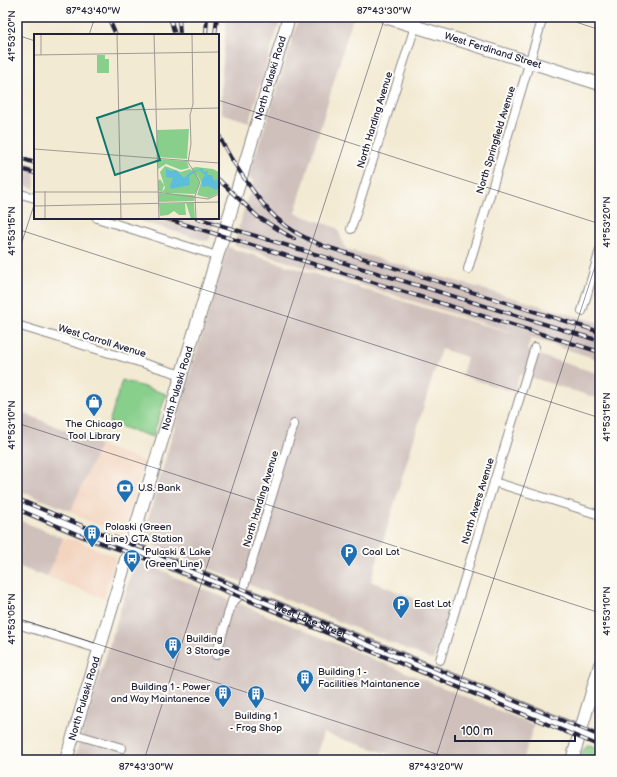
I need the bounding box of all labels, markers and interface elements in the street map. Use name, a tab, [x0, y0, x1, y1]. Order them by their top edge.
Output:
text: 87°43'40"W	[66, 5, 120, 17]
text: 87°43'30"W	[357, 5, 411, 17]
text: 41°53'20"N	[6, 10, 18, 62]
street label: West Ferdinand Street	[443, 30, 543, 71]
inset map	[34, 34, 219, 219]
street label: North Pulaski Road	[252, 34, 289, 121]
street label: North Harding Avenue	[355, 70, 395, 170]
street label: North Springfield Avenue	[474, 85, 518, 195]
text: 41°53'20"N	[601, 196, 613, 248]
text: 41°53'15"N	[6, 206, 18, 256]
street label: West Carroll Avenue	[57, 322, 148, 360]
street label: North Pulaski Road	[159, 345, 196, 432]
shop icon: The Chicago Tool Library	[84, 392, 104, 417]
text: 41°53'15"N	[601, 392, 613, 442]
text: 41°53'10"N	[6, 400, 18, 450]
place label: The Chicago Tool Library	[65, 418, 123, 442]
street label: North Harding Avenue	[241, 449, 281, 549]
street label: North Avers Avenue	[459, 456, 497, 546]
bank icon: U.S. Bank	[115, 478, 135, 503]
place label: U.S. Bank	[138, 482, 180, 494]
place label: Polaski (Green Line) CTA Station	[105, 521, 183, 545]
building icon: Polaski (Green Line) CTA Station	[82, 523, 102, 548]
parking icon: Coal Lot	[339, 542, 359, 567]
place label: Pulaski & Lake (Green Line)	[145, 546, 211, 570]
place label: Coal Lot	[362, 546, 399, 558]
bus stop icon: Pulaski & Lake (Green Line)	[122, 548, 142, 573]
text: 41°53'10"N	[601, 586, 613, 636]
text: 41°53'05"N	[6, 593, 18, 645]
parking icon: East Lot	[391, 594, 411, 619]
place label: East Lot	[414, 598, 451, 610]
street label: West Lake Street	[272, 600, 347, 641]
place label: Building 3 Storage	[186, 633, 230, 657]
building icon: Building 3 Storage	[163, 635, 183, 660]
street label: North Pulaski Road	[66, 655, 103, 742]
place label: Building 1 - Facilities Maintanence	[318, 666, 420, 690]
building icon: Building 1 - Facilities Maintanence	[295, 668, 315, 693]
place label: Building 1 - Power and Way Maintanence	[111, 681, 210, 705]
building icon: Building 1 - Power and Way Maintanence	[213, 683, 233, 708]
building icon: Building 1 - Frog Shop	[246, 684, 266, 709]
place label: Building 1 - Frog Shop	[230, 710, 282, 734]
scale bar	[455, 717, 575, 743]
text: 100 m	[461, 724, 493, 739]
text: 87°43'30"W	[119, 761, 173, 773]
text: 87°43'20"W	[409, 761, 463, 773]

